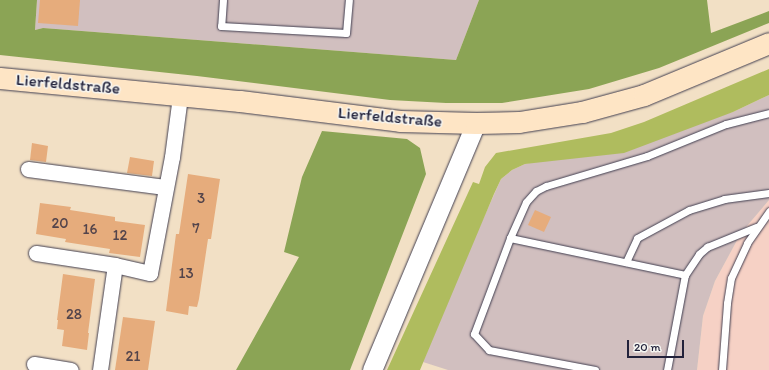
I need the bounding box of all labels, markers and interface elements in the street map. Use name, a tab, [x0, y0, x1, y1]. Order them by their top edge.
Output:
street label: Lierfeldstraße	[15, 69, 121, 99]
street label: Lierfeldstraße	[337, 102, 443, 132]
house number: 3	[197, 190, 205, 208]
house number: 20	[51, 215, 69, 233]
house number: 7	[192, 220, 200, 238]
house number: 16	[83, 221, 97, 239]
house number: 12	[113, 227, 127, 245]
house number: 13	[178, 265, 194, 283]
house number: 28	[66, 306, 82, 324]
scale bar	[629, 332, 686, 358]
text: 20 m	[634, 340, 661, 354]
house number: 21	[126, 348, 140, 366]

